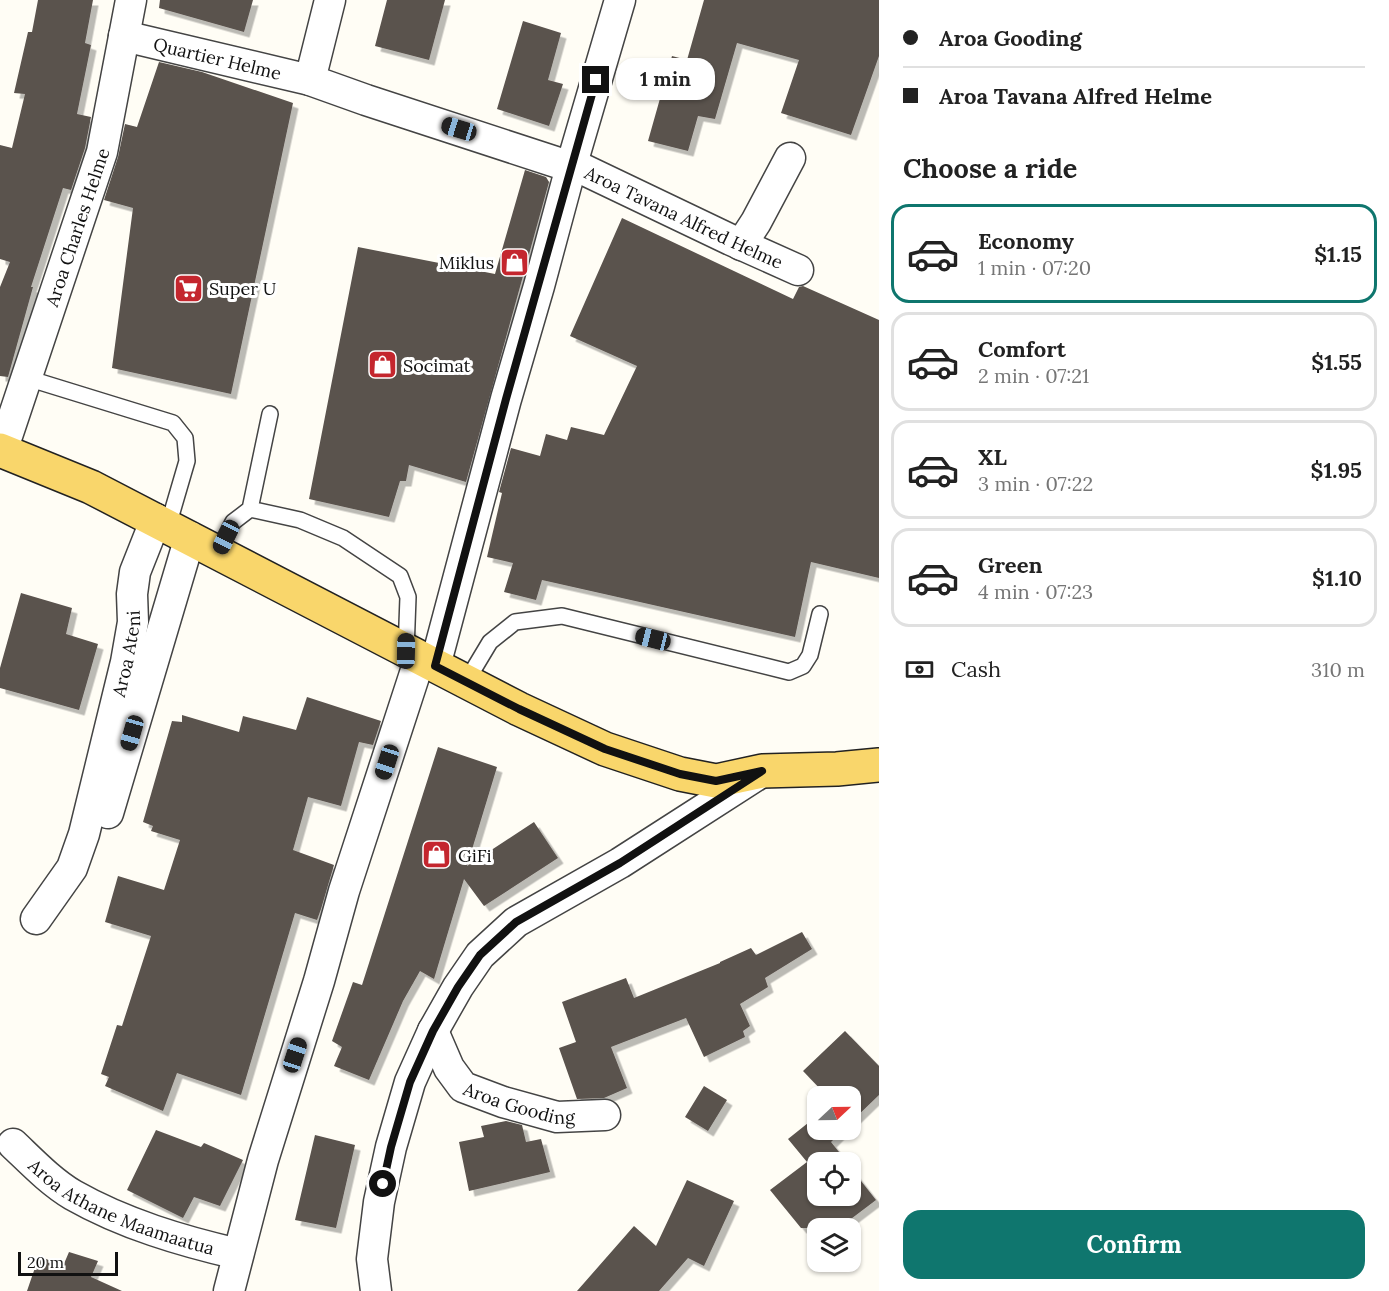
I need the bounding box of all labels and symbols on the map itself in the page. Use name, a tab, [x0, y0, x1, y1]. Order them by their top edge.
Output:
street label: Quartier Helme	[151, 32, 284, 84]
callout: 1 min	[617, 59, 716, 101]
route end	[582, 66, 609, 93]
car	[439, 115, 479, 143]
street label: Aroa Charles Helme	[39, 145, 114, 310]
street label: Aroa Tavana Alfred Helme	[580, 160, 787, 273]
shop icon: Miklus	[499, 246, 531, 278]
place label: Miklus	[439, 251, 494, 274]
supermarket icon: Super U	[172, 272, 204, 304]
place label: Super U	[209, 277, 276, 300]
shop icon: Socimat	[366, 349, 398, 381]
place label: Socimat	[403, 354, 471, 377]
car	[210, 517, 242, 557]
street label: Aroa Ateni	[106, 610, 145, 700]
car	[633, 626, 673, 652]
car	[397, 633, 415, 669]
car	[118, 713, 146, 753]
car	[373, 742, 401, 782]
shop icon: GiFi	[421, 839, 453, 871]
place label: GiFi	[458, 844, 491, 867]
car	[281, 1035, 309, 1075]
street label: Aroa Gooding	[460, 1076, 576, 1129]
north arrow	[807, 1086, 861, 1140]
street label: Aroa Athane Maamaatua	[23, 1153, 217, 1259]
route start	[369, 1170, 396, 1197]
scale bar	[18, 1249, 118, 1276]

